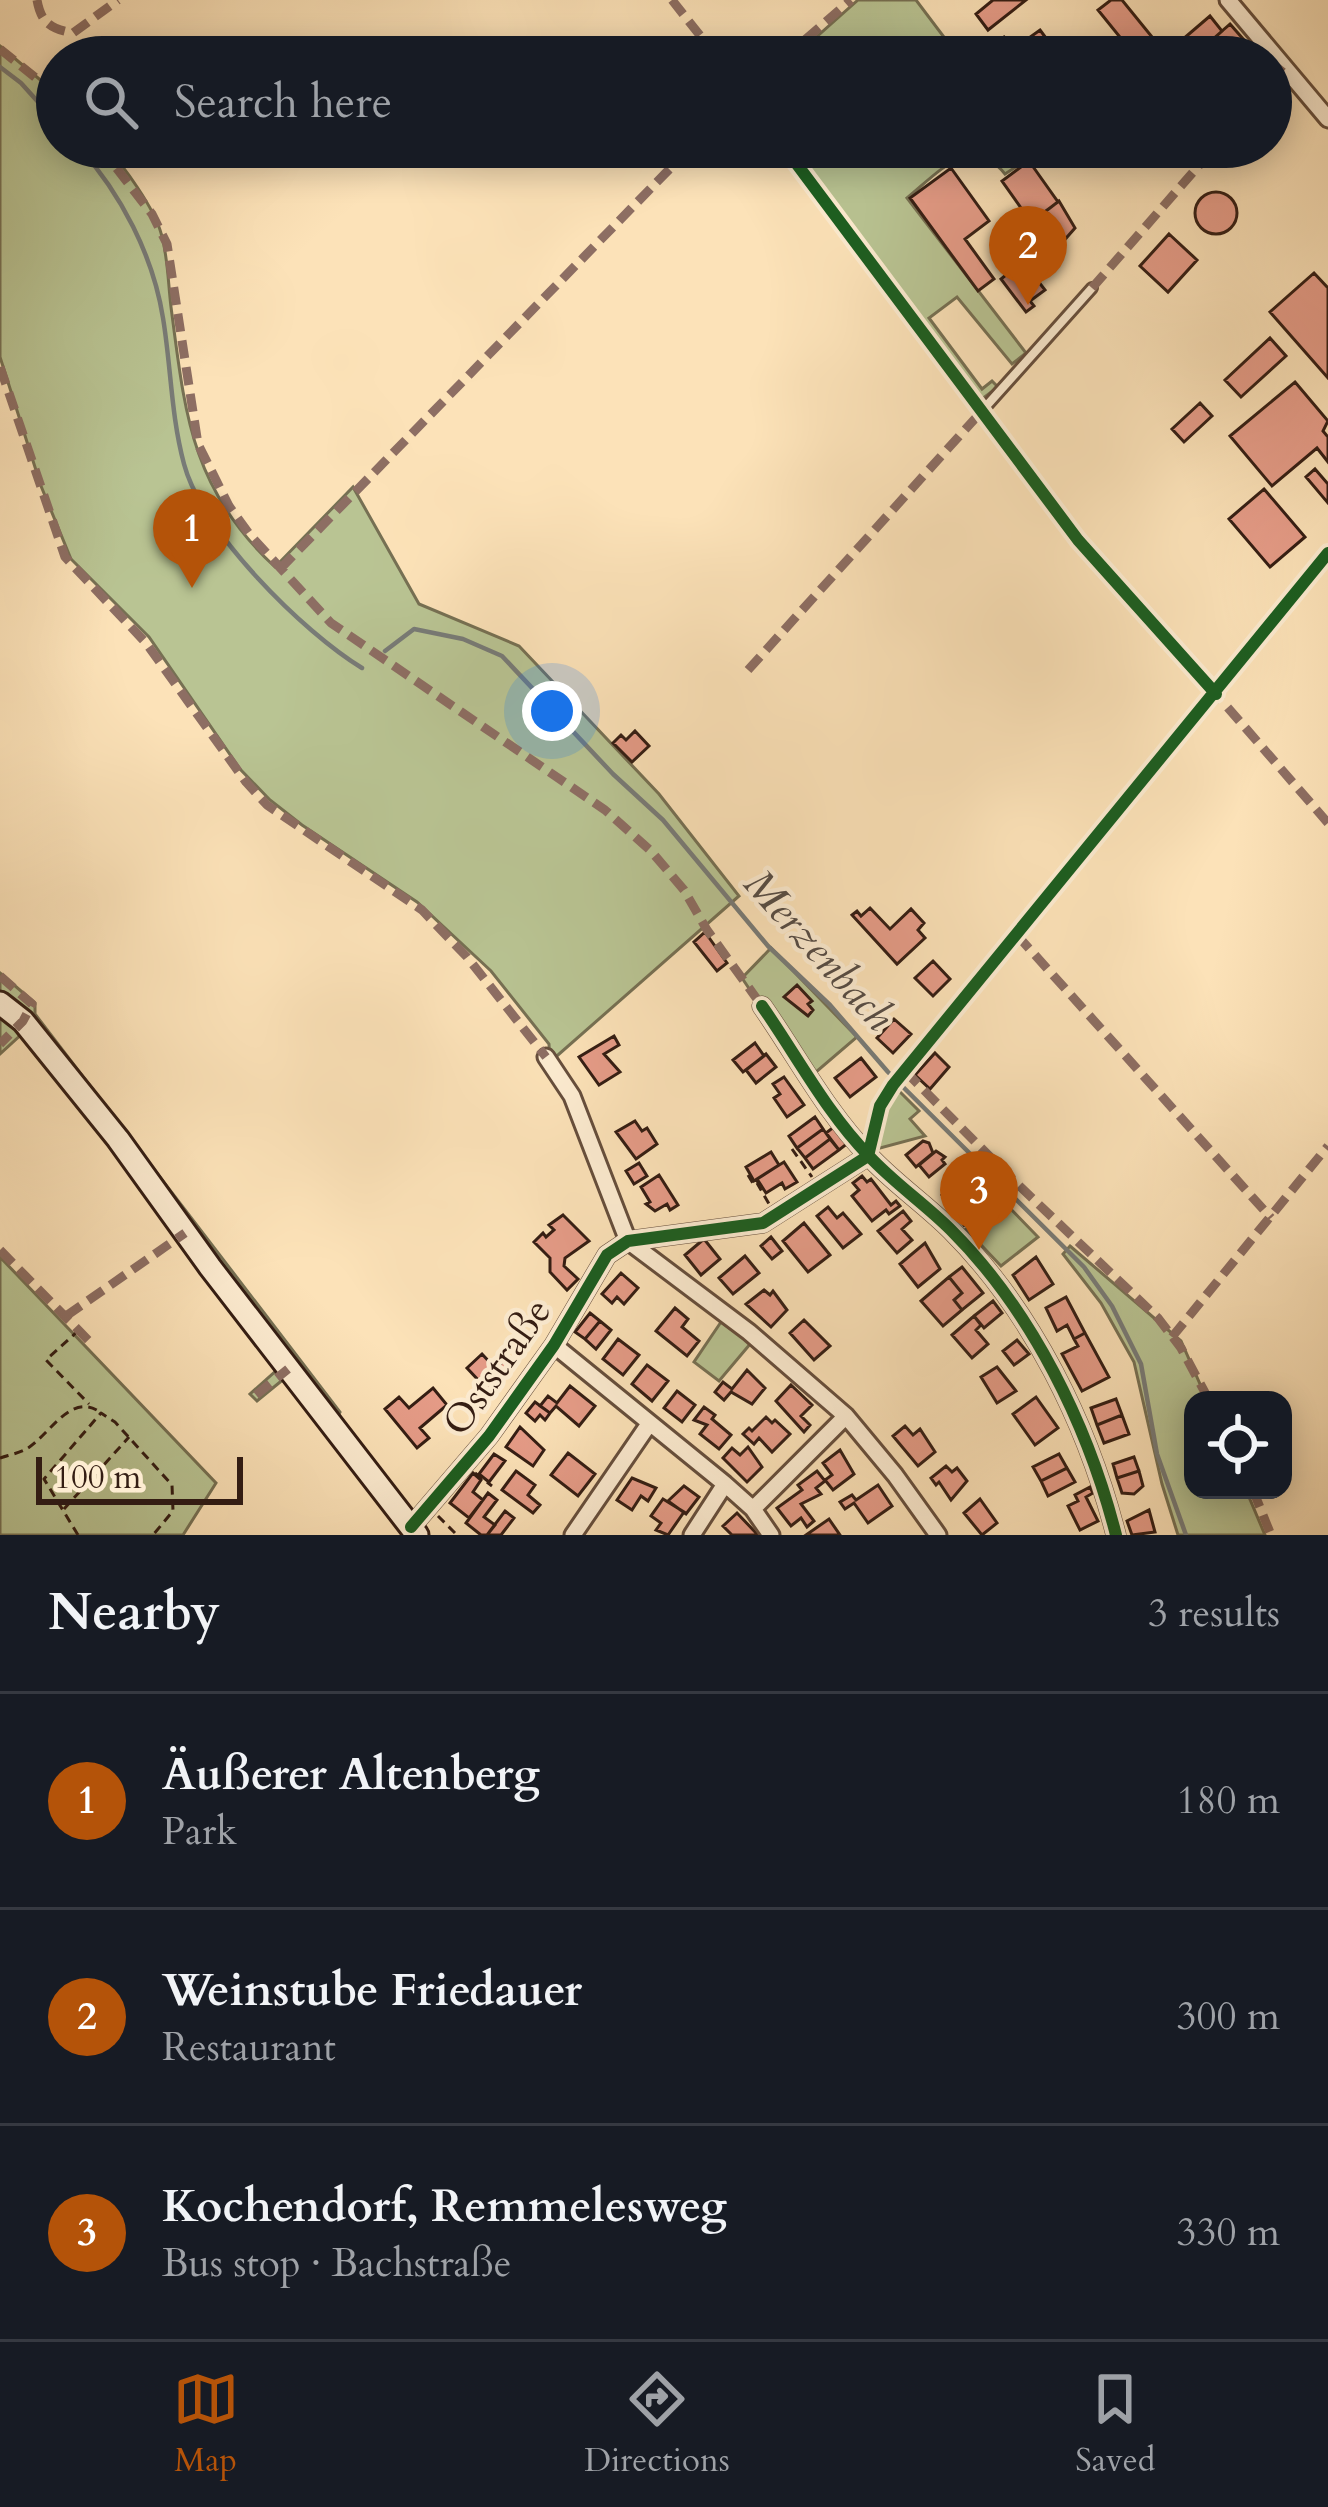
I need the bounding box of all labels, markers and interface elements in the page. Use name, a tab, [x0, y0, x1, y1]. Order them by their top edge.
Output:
search box	[36, 36, 1292, 168]
icon: search	[78, 69, 144, 135]
text: Search here	[174, 72, 392, 133]
pin: 2	[989, 206, 1067, 305]
pin: 1	[153, 489, 231, 588]
your location	[522, 681, 582, 741]
water label: Merzenbach	[731, 857, 907, 1043]
pin: 3	[940, 1151, 1018, 1250]
street label: Oststraße	[430, 1288, 564, 1446]
map controls	[1184, 1391, 1292, 1499]
button: locate	[1184, 1391, 1292, 1499]
scale bar	[36, 1451, 243, 1504]
text: 100 m	[54, 1455, 141, 1500]
text: Nearby	[48, 1578, 220, 1648]
text: 3 results	[1148, 1587, 1280, 1640]
text: Äußerer Altenberg	[162, 1744, 540, 1805]
text: 1	[77, 1774, 97, 1827]
text: 180 m	[1177, 1774, 1280, 1827]
text: Park	[162, 1805, 237, 1858]
text: Weinstube Friedauer	[162, 1960, 582, 2021]
text: 2	[77, 1990, 97, 2043]
text: 300 m	[1177, 1990, 1280, 2043]
text: Restaurant	[162, 2021, 336, 2074]
text: Kochendorf, Remmelesweg	[162, 2176, 727, 2237]
text: 3	[77, 2206, 97, 2259]
text: 330 m	[1177, 2206, 1280, 2259]
text: Bus stop · Bachstraße	[162, 2237, 511, 2290]
tab: Map	[173, 2366, 239, 2483]
tab: Directions	[584, 2366, 730, 2483]
tab: Saved	[1075, 2366, 1155, 2483]

